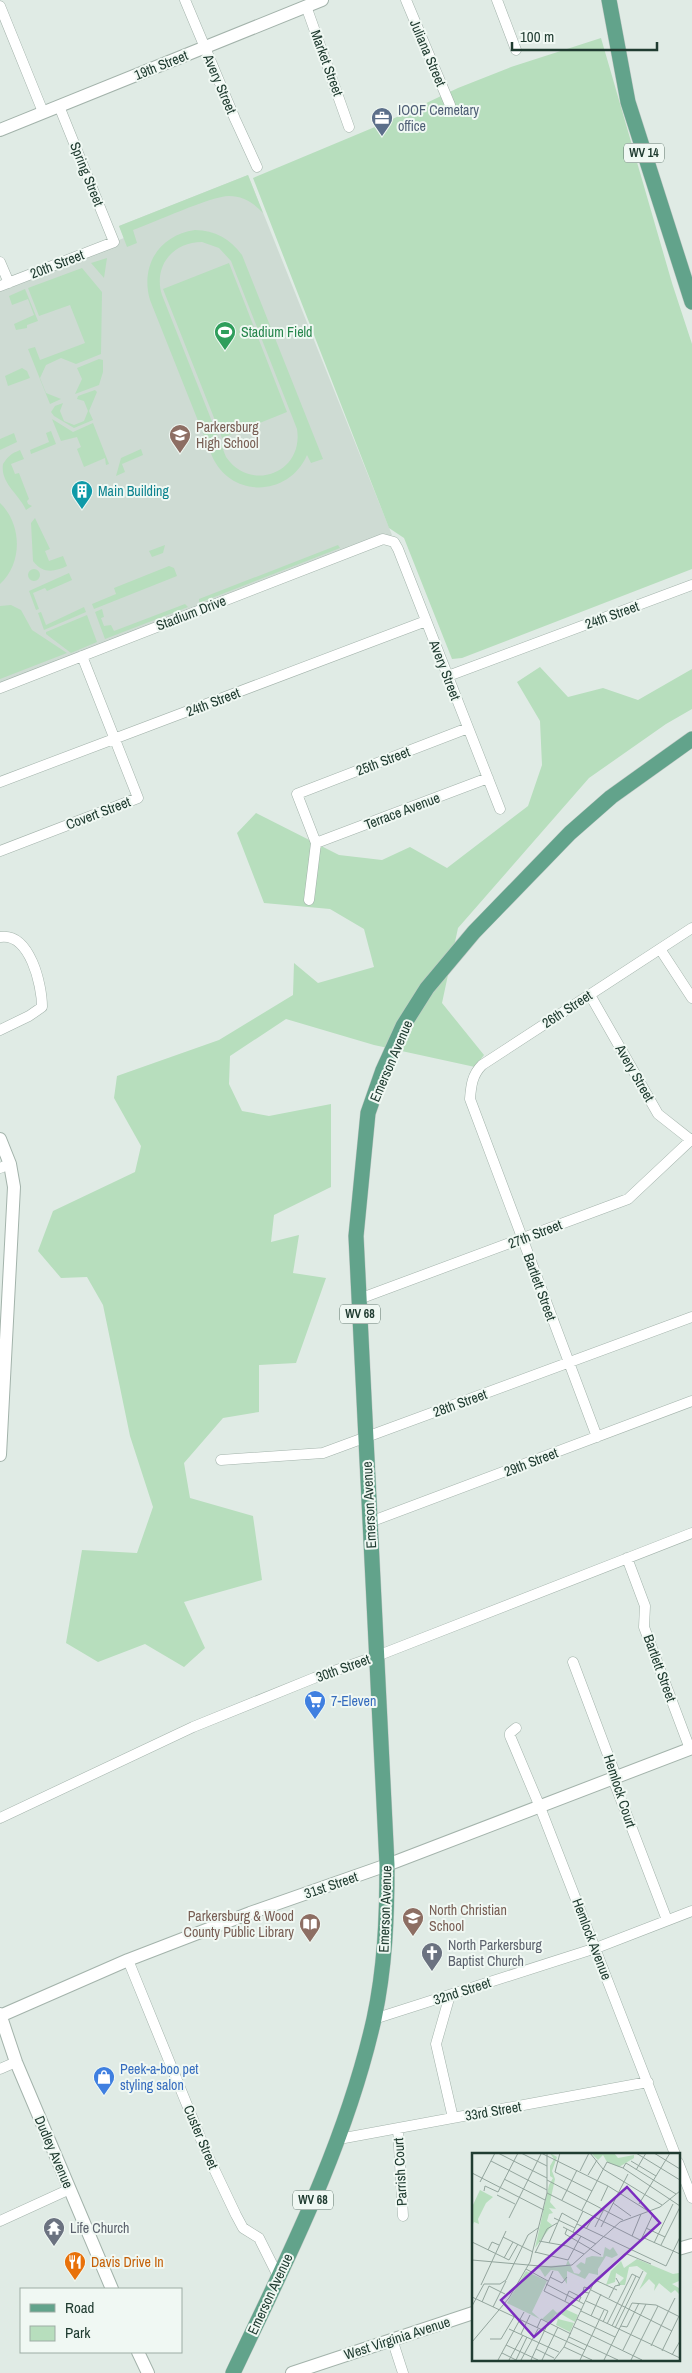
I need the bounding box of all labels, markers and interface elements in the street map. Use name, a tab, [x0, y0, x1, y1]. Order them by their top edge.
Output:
street label: Juliana Street	[406, 17, 450, 89]
scale bar	[512, 20, 657, 52]
text: 100 m	[520, 26, 554, 47]
street label: Market Street	[307, 28, 347, 98]
street label: 19th Street	[132, 46, 190, 84]
street label: Avery Street	[199, 51, 241, 117]
place label: IOOF Cemetary office	[398, 101, 479, 135]
office icon: IOOF Cemetary office	[370, 106, 394, 137]
street label: Spring Street	[66, 139, 108, 209]
road number: WV 14	[624, 144, 664, 162]
street label: 20th Street	[28, 246, 86, 282]
sports icon: Stadium Field	[213, 320, 237, 351]
place label: Stadium Field	[241, 323, 312, 341]
place label: Parkersburg High School	[196, 418, 259, 452]
school or university icon: Parkersburg High School	[168, 423, 192, 454]
building icon: Main Building	[70, 479, 94, 510]
place label: Main Building	[98, 482, 169, 500]
street label: Stadium Drive	[154, 591, 228, 635]
street label: 24th Street	[583, 597, 641, 633]
street label: Avery Street	[425, 636, 465, 703]
street label: 24th Street	[184, 684, 242, 720]
street label: 25th Street	[354, 743, 412, 779]
street label: Terrace Avenue	[362, 788, 442, 834]
street label: Covert Street	[63, 792, 133, 834]
street label: 26th Street	[539, 986, 595, 1032]
street label: Emerson Avenue	[366, 1017, 416, 1105]
street label: Avery Street	[611, 1040, 659, 1105]
street label: 27th Street	[506, 1216, 564, 1252]
street label: Bartlett Street	[520, 1251, 560, 1323]
road number: WV 68	[340, 1305, 380, 1324]
street label: 28th Street	[431, 1385, 489, 1421]
street label: 29th Street	[502, 1444, 560, 1480]
street label: Emerson Avenue	[358, 1461, 380, 1549]
street label: Bartlett Street	[640, 1632, 680, 1704]
street label: 30th Street	[314, 1650, 372, 1686]
supermarket icon: 7-Eleven	[303, 1689, 327, 1720]
place label: 7-Eleven	[331, 1692, 376, 1710]
street label: Hemlock Court	[600, 1752, 640, 1830]
street label: Emerson Avenue	[374, 1865, 396, 1953]
street label: 31st Street	[302, 1867, 360, 1903]
street label: Hemlock Avenue	[568, 1896, 616, 1982]
place label: North Christian School	[429, 1901, 507, 1935]
school or university icon: North Christian School	[401, 1906, 425, 1937]
place label: Parkersburg & Wood County Public Library	[184, 1907, 294, 1941]
library icon: Parkersburg & Wood County Public Library	[298, 1912, 322, 1943]
place label: North Parkersburg Baptist Church	[448, 1936, 542, 1970]
church icon: North Parkersburg Baptist Church	[420, 1941, 444, 1972]
street label: 32nd Street	[431, 1973, 493, 2009]
place label: Peek-a-boo pet styling salon	[120, 2060, 199, 2094]
shop icon: Peek-a-boo pet styling salon	[92, 2065, 116, 2096]
street label: 33rd Street	[463, 2097, 523, 2125]
street label: Custer Street	[180, 2102, 222, 2172]
street label: Dudley Avenue	[31, 2113, 77, 2191]
street label: Parrish Court	[389, 2137, 411, 2207]
inset map	[472, 2153, 680, 2360]
road number: WV 68	[293, 2190, 333, 2210]
temple icon: Life Church	[42, 2216, 66, 2247]
place label: Life Church	[70, 2219, 129, 2237]
restaurant icon: Davis Drive In	[63, 2250, 87, 2281]
street label: Emerson Avenue	[243, 2251, 297, 2337]
place label: Davis Drive In	[91, 2253, 164, 2271]
legend	[20, 2288, 182, 2353]
text: Road	[65, 2297, 94, 2318]
street label: West Virginia Avenue	[342, 2312, 452, 2364]
text: Park	[65, 2322, 91, 2343]

